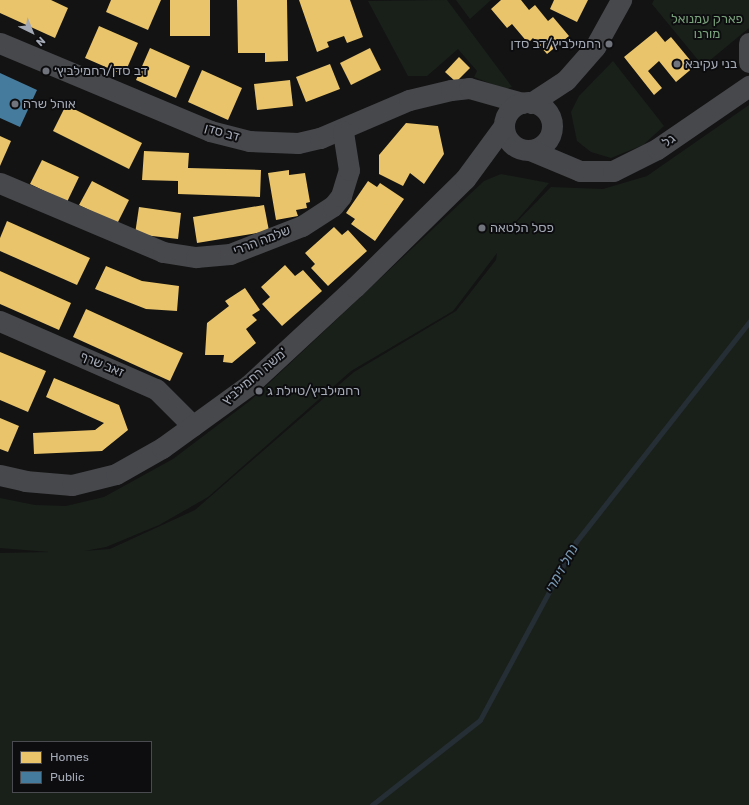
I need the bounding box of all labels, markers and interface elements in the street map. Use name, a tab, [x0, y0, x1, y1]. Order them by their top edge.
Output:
north arrow	[12, 12, 52, 52]
park label: פארק עמנואל מורנו	[671, 12, 743, 43]
text: N	[33, 34, 48, 49]
place label: רחמילביץ/דב סדן	[511, 36, 601, 52]
marker: רחמילביץ/דב סדן	[604, 39, 614, 49]
place label: בני עקיבא	[685, 56, 737, 72]
marker: בני עקיבא	[672, 59, 682, 69]
place label: דב סדן/רחמילביץ׳	[54, 63, 148, 79]
marker: דב סדן/רחמילביץ׳	[41, 66, 51, 76]
place label: אוהל שרה	[23, 96, 76, 112]
marker: אוהל שרה	[10, 99, 20, 109]
street label: דב סדן	[203, 121, 241, 145]
street label: גל	[659, 131, 679, 151]
place label: פסל הלטאה	[490, 220, 554, 236]
street label: שלמה הררי	[231, 223, 293, 259]
marker: פסל הלטאה	[477, 223, 487, 233]
street label: משה רחמילביץ'	[219, 345, 291, 409]
street label: זאב שרף	[78, 349, 126, 381]
place label: רחמילביץ/טיילת ג	[267, 383, 360, 399]
marker: רחמילביץ/טיילת ג	[254, 386, 264, 396]
water label: נחל זימרי	[542, 541, 582, 597]
legend	[12, 741, 152, 793]
text: Homes	[50, 750, 89, 764]
text: Public	[50, 770, 85, 784]

